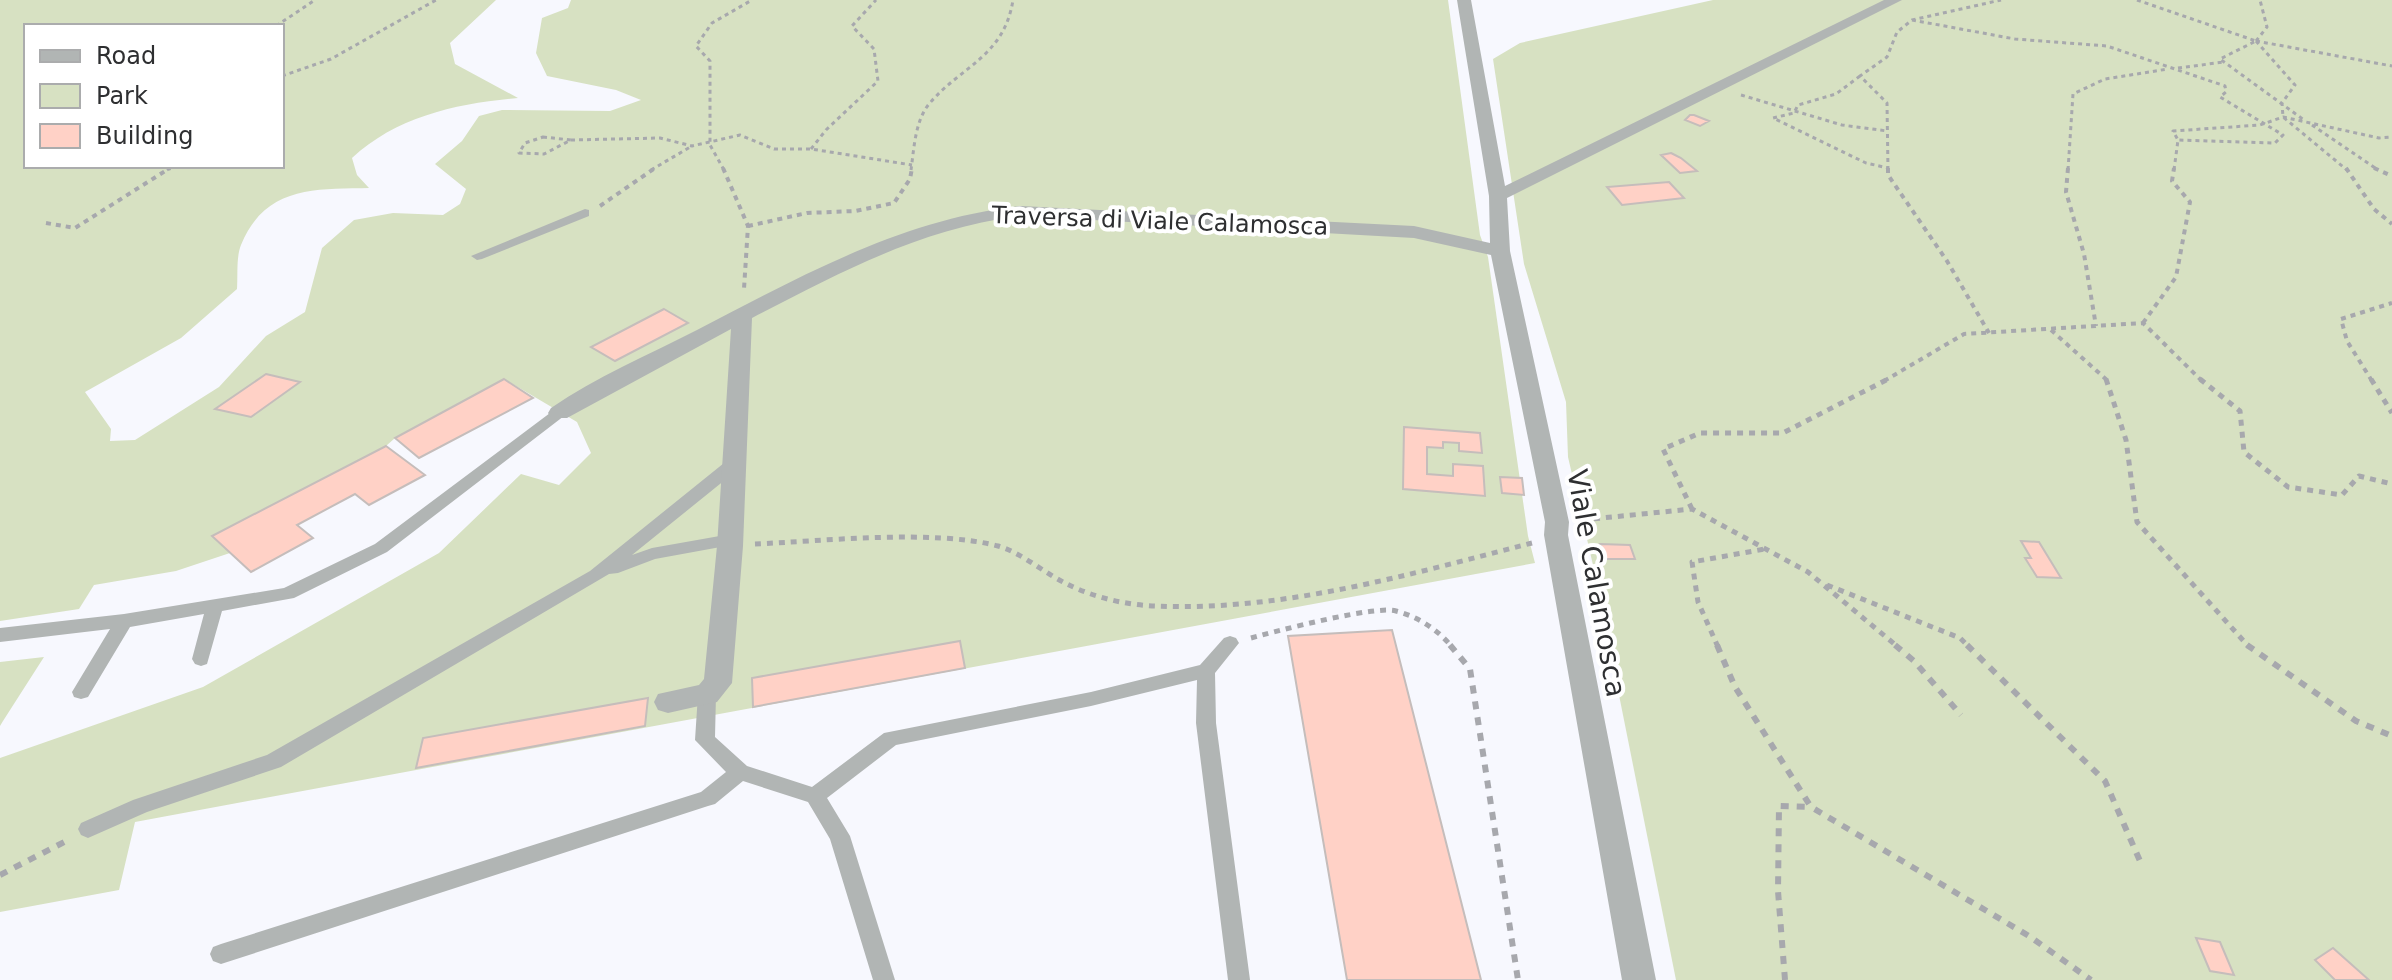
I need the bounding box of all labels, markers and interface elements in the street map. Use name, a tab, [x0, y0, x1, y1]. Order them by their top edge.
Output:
legend	[24, 24, 284, 168]
text: Road	[96, 42, 156, 70]
text: Park	[96, 82, 148, 110]
text: Building	[96, 122, 193, 150]
street label: Traversa di Viale Calamosca	[990, 201, 1329, 241]
street label: Viale Calamosca	[1560, 467, 1633, 699]

